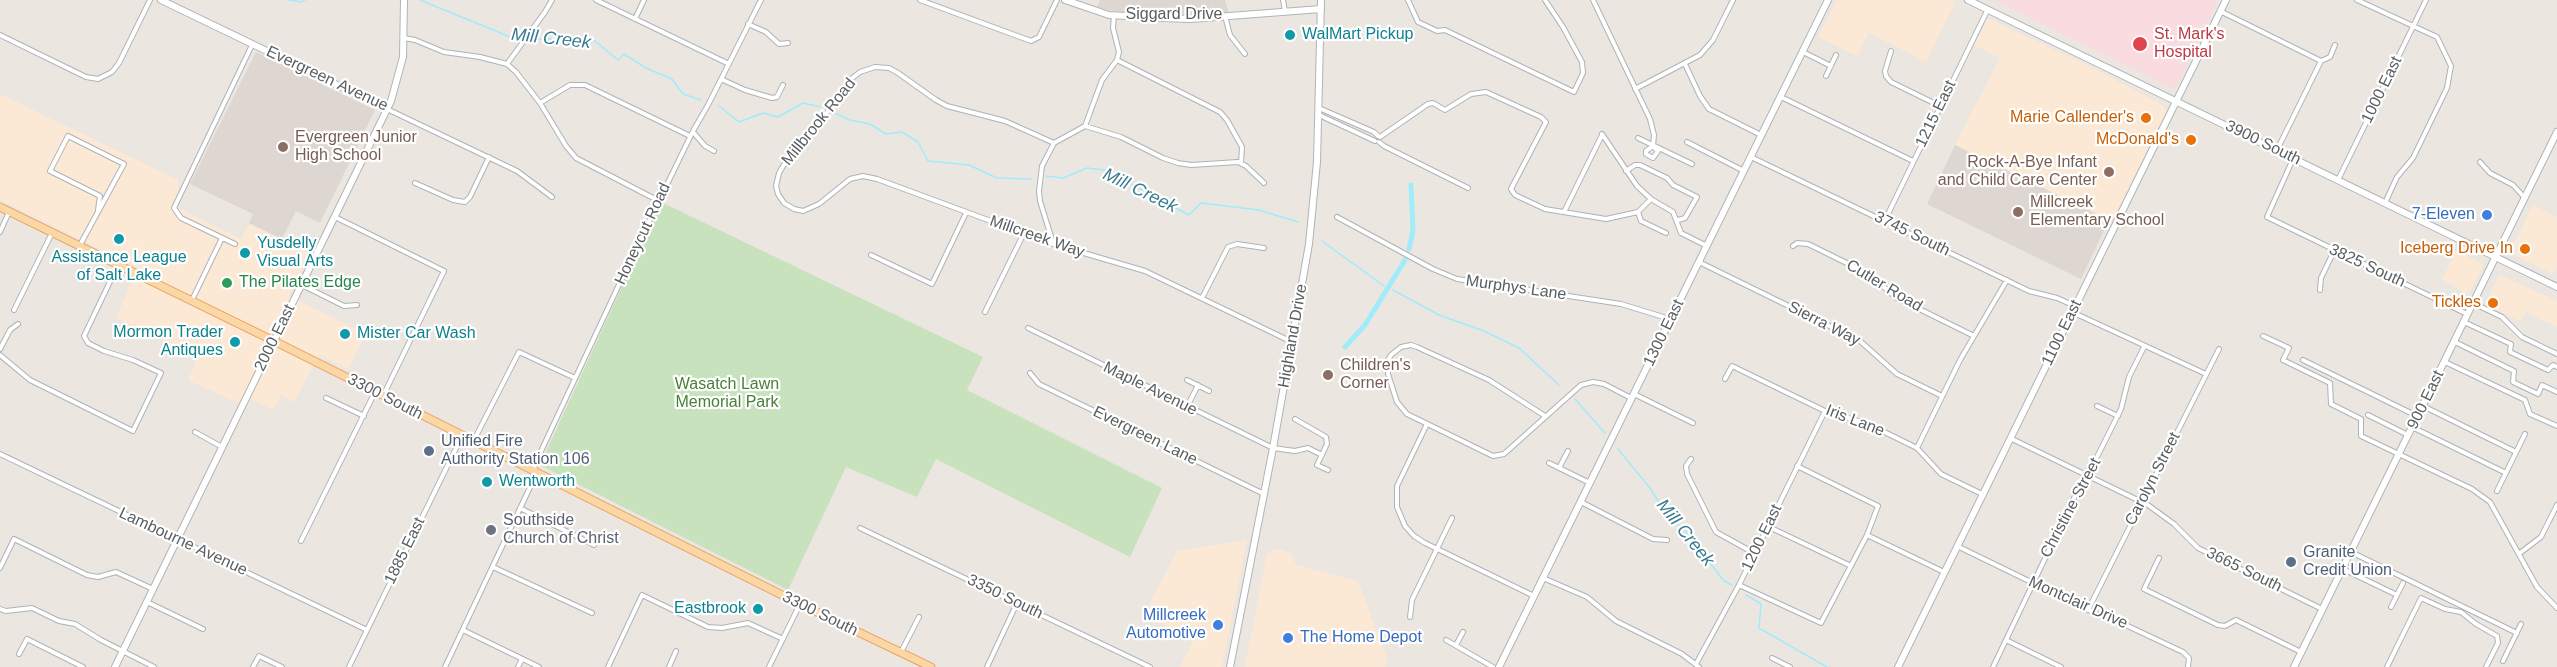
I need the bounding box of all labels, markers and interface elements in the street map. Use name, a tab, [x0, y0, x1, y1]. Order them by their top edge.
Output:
street label: Siggard Drive	[1126, 5, 1222, 25]
water label: Mill Creek	[510, 24, 592, 54]
place label: WalMart Pickup	[1302, 25, 1413, 45]
place label: St. Mark's Hospital	[2154, 25, 2225, 63]
marker: WalMart Pickup	[1283, 28, 1297, 42]
marker: St. Mark's Hospital	[2131, 35, 2149, 53]
street label: Evergreen Avenue	[263, 42, 391, 116]
street label: 1000 East	[2358, 53, 2406, 127]
street label: Millbrook Road	[778, 74, 860, 170]
street label: 1215 East	[1912, 77, 1960, 151]
place label: Marie Callender's	[2010, 108, 2134, 128]
marker: Marie Callender's	[2139, 111, 2153, 125]
street label: 3900 South	[2222, 116, 2304, 170]
place label: Evergreen Junior High School	[295, 128, 417, 166]
place label: McDonald's	[2096, 130, 2179, 150]
marker: McDonald's	[2184, 133, 2198, 147]
marker: Evergreen Junior High School	[276, 140, 290, 154]
place label: Rock-A-Bye Infant and Child Care Center	[1938, 153, 2097, 191]
water label: Mill Creek	[1099, 164, 1181, 218]
marker: Rock-A-Bye Infant and Child Care Center	[2102, 165, 2116, 179]
street label: Honeycut Road	[611, 180, 675, 288]
place label: Millcreek Elementary School	[2030, 193, 2164, 231]
marker: Millcreek Elementary School	[2011, 205, 2025, 219]
place label: 7-Eleven	[2412, 205, 2475, 225]
street label: 3745 South	[1871, 207, 1953, 261]
marker: 7-Eleven	[2480, 208, 2494, 222]
street label: Millcreek Way	[987, 212, 1087, 262]
marker: Assistance League of Salt Lake	[112, 232, 126, 246]
place label: Yusdelly Visual Arts	[257, 234, 333, 272]
place label: Iceberg Drive In	[2400, 239, 2513, 259]
street label: 3825 South	[2326, 240, 2408, 292]
marker: Iceberg Drive In	[2518, 242, 2532, 256]
marker: Yusdelly Visual Arts	[238, 246, 252, 260]
place label: Assistance League of Salt Lake	[51, 248, 187, 286]
street label: Cutler Road	[1842, 256, 1926, 316]
street label: Murphys Lane	[1464, 271, 1568, 305]
place label: The Pilates Edge	[239, 273, 361, 293]
marker: The Pilates Edge	[220, 276, 234, 290]
street label: Highland Drive	[1274, 283, 1312, 389]
place label: Tickles	[2432, 293, 2481, 313]
street label: 1300 East	[1640, 296, 1688, 370]
marker: Tickles	[2486, 296, 2500, 310]
street label: 1100 East	[2038, 297, 2086, 369]
street label: Sierra Way	[1785, 298, 1863, 350]
street label: 2000 East	[251, 301, 299, 375]
place label: Mormon Trader Antiques	[113, 323, 223, 361]
place label: Mister Car Wash	[357, 324, 476, 344]
marker: Mister Car Wash	[338, 327, 352, 341]
marker: Mormon Trader Antiques	[228, 335, 242, 349]
place label: Children's Corner	[1340, 356, 1411, 394]
street label: Maple Avenue	[1100, 358, 1200, 420]
street label: 900 East	[2404, 367, 2448, 433]
marker: Children's Corner	[1321, 368, 1335, 382]
street label: 3300 South	[344, 370, 426, 424]
park label: Wasatch Lawn Memorial Park	[675, 375, 779, 413]
street label: Iris Lane	[1823, 401, 1887, 441]
street label: Evergreen Lane	[1090, 402, 1200, 470]
street label: Carolyn Street	[2121, 429, 2185, 529]
place label: Unified Fire Authority Station 106	[441, 432, 590, 470]
marker: Unified Fire Authority Station 106	[422, 444, 436, 458]
street label: Christine Street	[2037, 455, 2105, 561]
place label: Wentworth	[499, 472, 575, 492]
marker: Wentworth	[480, 475, 494, 489]
water label: Mill Creek	[1651, 495, 1719, 571]
street label: 1200 East	[1738, 501, 1786, 575]
street label: Lambourne Avenue	[116, 504, 250, 580]
place label: Southside Church of Christ	[503, 511, 619, 549]
street label: 1885 East	[381, 514, 429, 588]
marker: Southside Church of Christ	[484, 523, 498, 537]
street label: 3665 South	[2203, 543, 2285, 597]
place label: Granite Credit Union	[2303, 543, 2392, 581]
marker: Granite Credit Union	[2284, 555, 2298, 569]
street label: 3350 South	[964, 570, 1046, 624]
street label: Montclair Drive	[2025, 573, 2131, 633]
street label: 3300 South	[779, 587, 861, 641]
place label: Eastbrook	[674, 599, 746, 619]
marker: Eastbrook	[751, 602, 765, 616]
place label: Millcreek Automotive	[1126, 606, 1206, 644]
marker: Millcreek Automotive	[1211, 618, 1225, 632]
place label: The Home Depot	[1300, 628, 1422, 648]
marker: The Home Depot	[1281, 631, 1295, 645]

